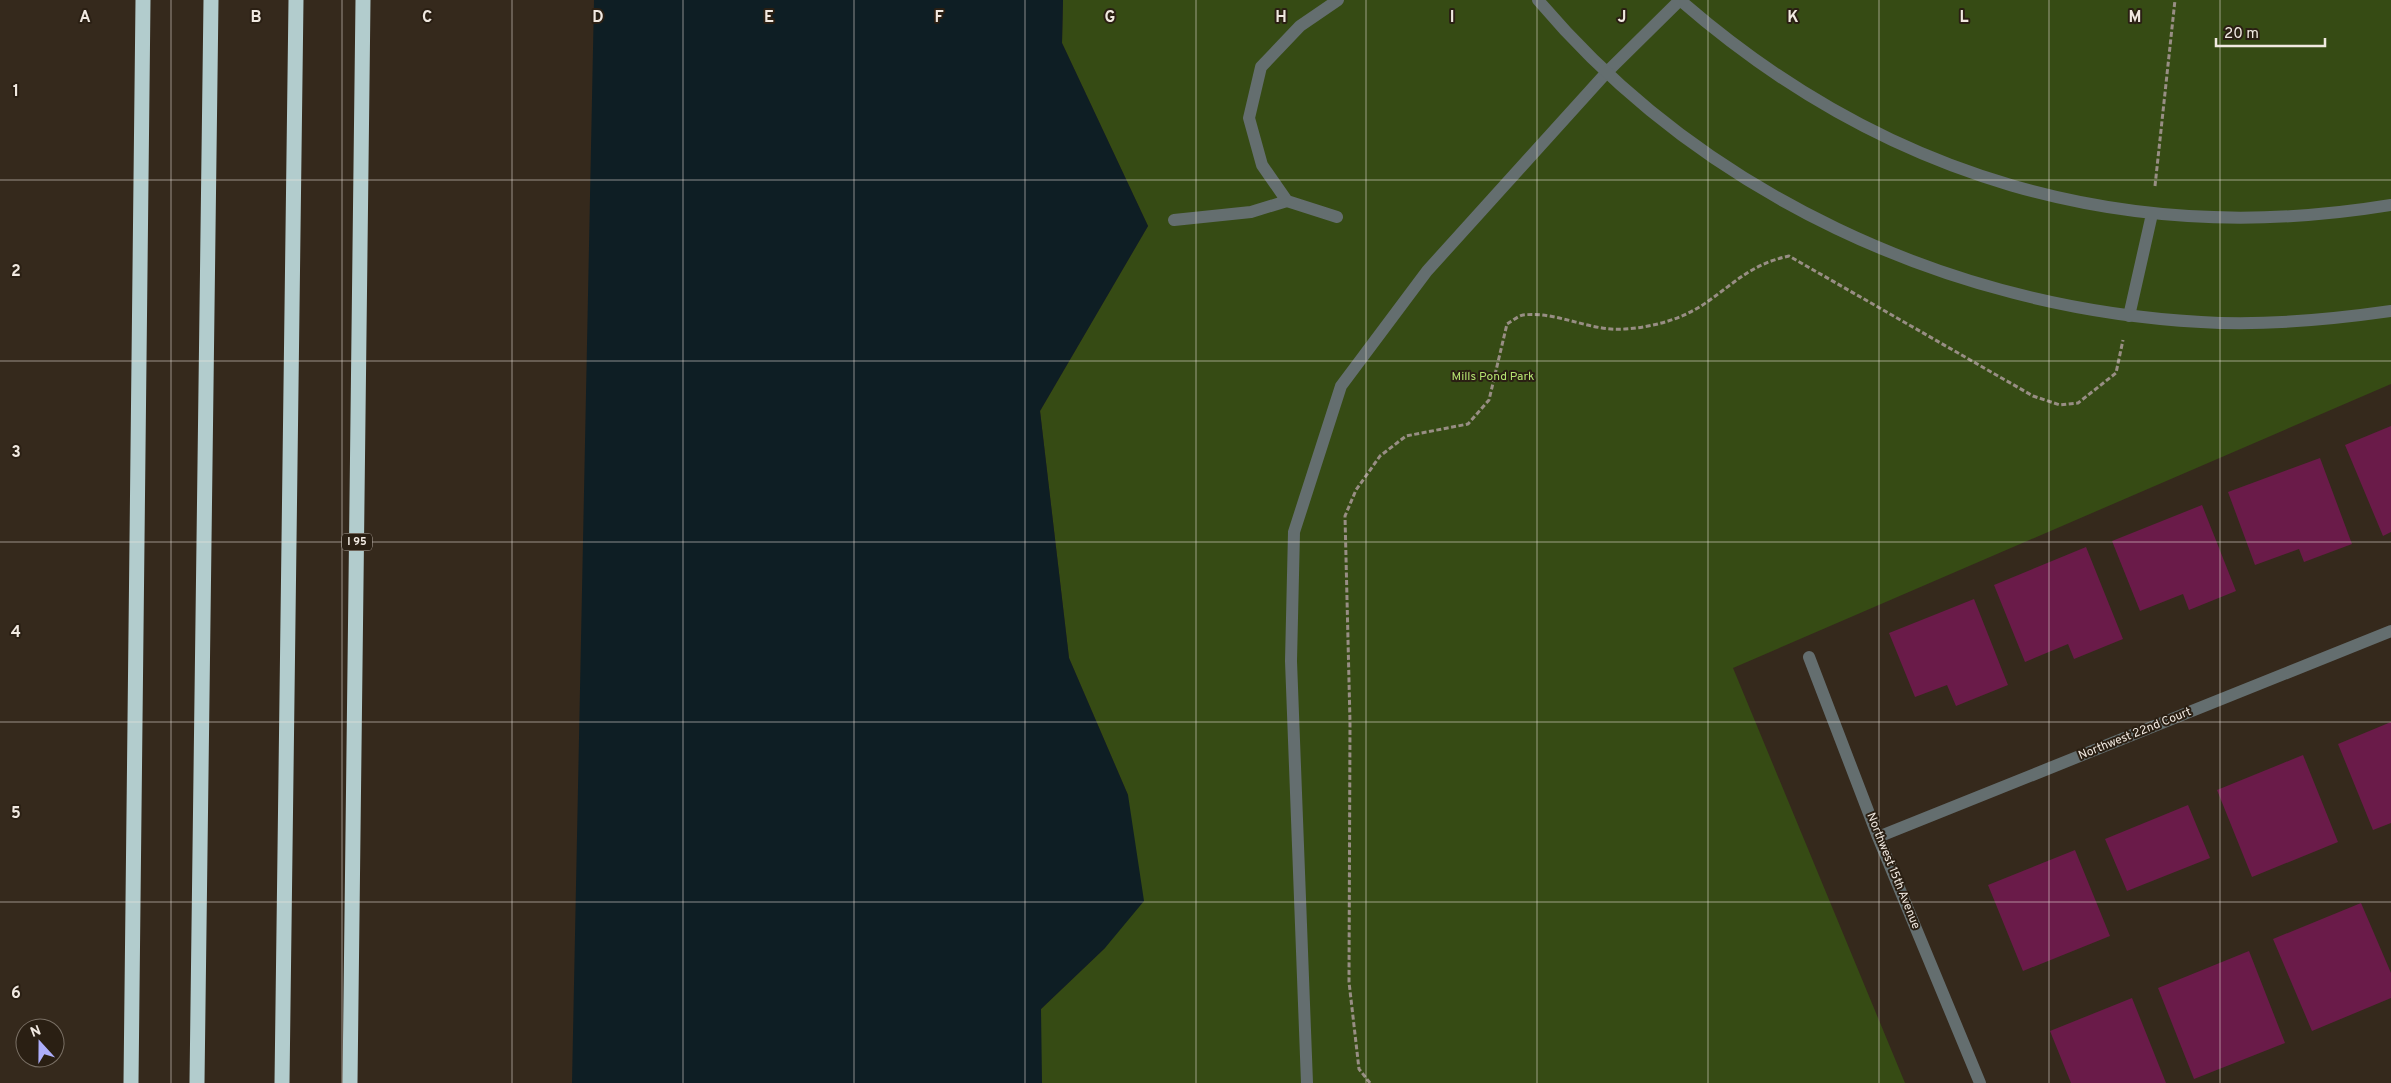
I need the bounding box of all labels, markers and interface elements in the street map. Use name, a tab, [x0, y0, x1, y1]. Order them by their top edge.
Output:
text: A	[79, 8, 91, 28]
text: B	[250, 8, 262, 28]
text: C	[422, 8, 432, 28]
text: D	[592, 8, 604, 28]
text: E	[764, 8, 774, 28]
text: F	[934, 8, 944, 28]
text: G	[1105, 8, 1115, 28]
text: H	[1275, 8, 1287, 28]
text: I	[1450, 8, 1454, 28]
text: J	[1618, 8, 1626, 28]
text: K	[1787, 8, 1799, 28]
text: L	[1959, 8, 1969, 28]
text: M	[2129, 8, 2141, 28]
scale bar	[2216, 15, 2325, 47]
text: 20 m	[2224, 25, 2259, 44]
text: 1	[13, 82, 19, 102]
text: 2	[11, 262, 21, 282]
park label: Mills Pond Park	[1452, 369, 1534, 385]
text: 3	[11, 443, 21, 463]
road number: I 95	[342, 534, 372, 550]
text: 4	[11, 623, 21, 643]
street label: Northwest 22nd Court	[2076, 704, 2194, 764]
text: 5	[11, 804, 21, 824]
street label: Northwest 15th Avenue	[1862, 810, 1924, 932]
text: 6	[11, 984, 21, 1004]
north arrow	[15, 1018, 65, 1068]
text: N	[28, 1023, 44, 1042]

